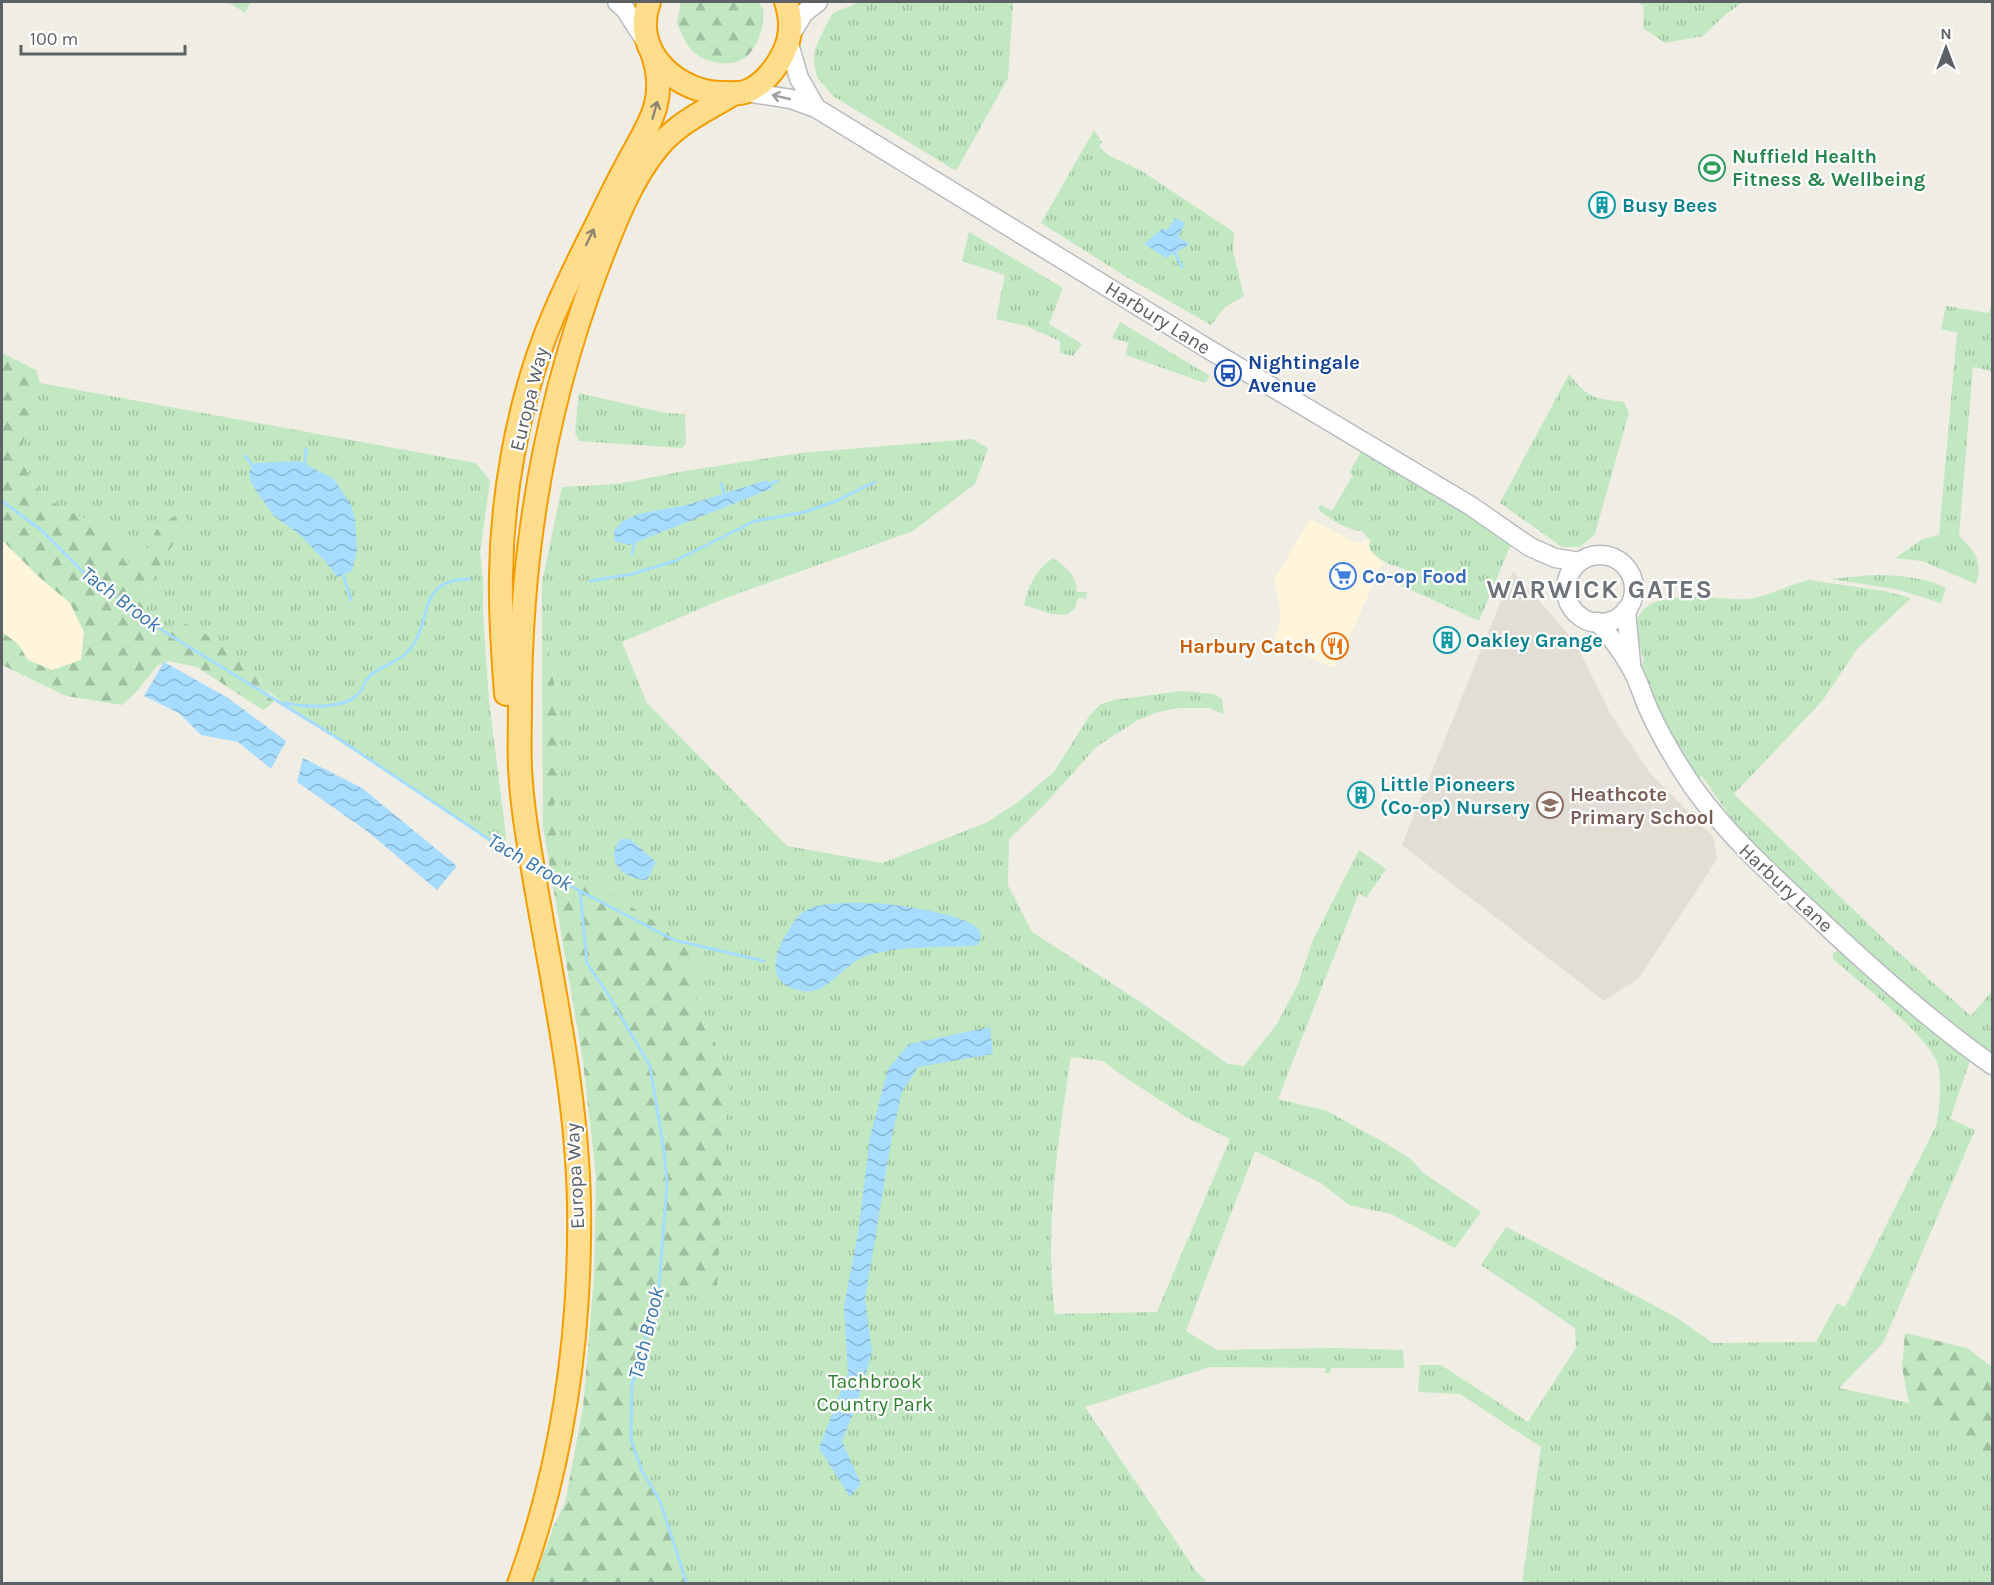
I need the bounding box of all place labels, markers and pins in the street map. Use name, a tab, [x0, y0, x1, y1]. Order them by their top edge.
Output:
place label: Nuffield Health Fitness & Wellbeing	[1732, 145, 1926, 191]
sports icon: Nuffield Health Fitness & Wellbeing	[1697, 153, 1727, 183]
building icon: Busy Bees	[1587, 190, 1617, 220]
place label: Busy Bees	[1622, 194, 1718, 217]
place label: Nightingale Avenue	[1248, 351, 1360, 397]
bus stop icon: Nightingale Avenue	[1213, 358, 1243, 388]
supermarket icon: Co-op Food	[1328, 561, 1358, 591]
place label: Co-op Food	[1362, 565, 1467, 588]
building icon: Oakley Grange	[1432, 625, 1462, 655]
place label: Oakley Grange	[1466, 629, 1603, 652]
restaurant icon: Harbury Catch	[1320, 631, 1350, 661]
place label: Harbury Catch	[1179, 635, 1316, 658]
place label: Little Pioneers (Co-op) Nursery	[1380, 773, 1530, 819]
building icon: Little Pioneers (Co-op) Nursery	[1346, 780, 1376, 810]
place label: Heathcote Primary School	[1570, 783, 1714, 829]
school or university icon: Heathcote Primary School	[1535, 790, 1565, 820]

